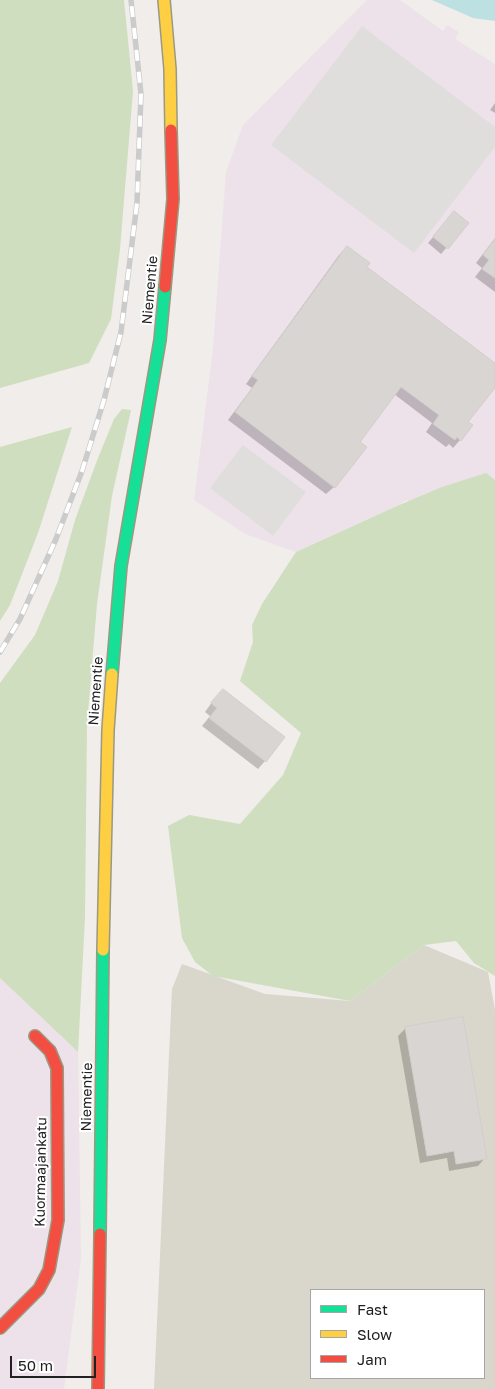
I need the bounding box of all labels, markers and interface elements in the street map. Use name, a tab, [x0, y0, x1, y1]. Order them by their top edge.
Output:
street label: Niementie	[139, 255, 161, 325]
street label: Niementie	[85, 656, 107, 726]
street label: Niementie	[78, 1062, 96, 1132]
street label: Kuormaajankatu	[32, 1117, 50, 1227]
legend	[310, 1289, 485, 1379]
text: Fast	[357, 1300, 388, 1318]
text: Slow	[357, 1325, 392, 1343]
scale bar	[12, 1346, 99, 1378]
text: Jam	[357, 1350, 387, 1368]
text: 50 m	[18, 1356, 53, 1374]

